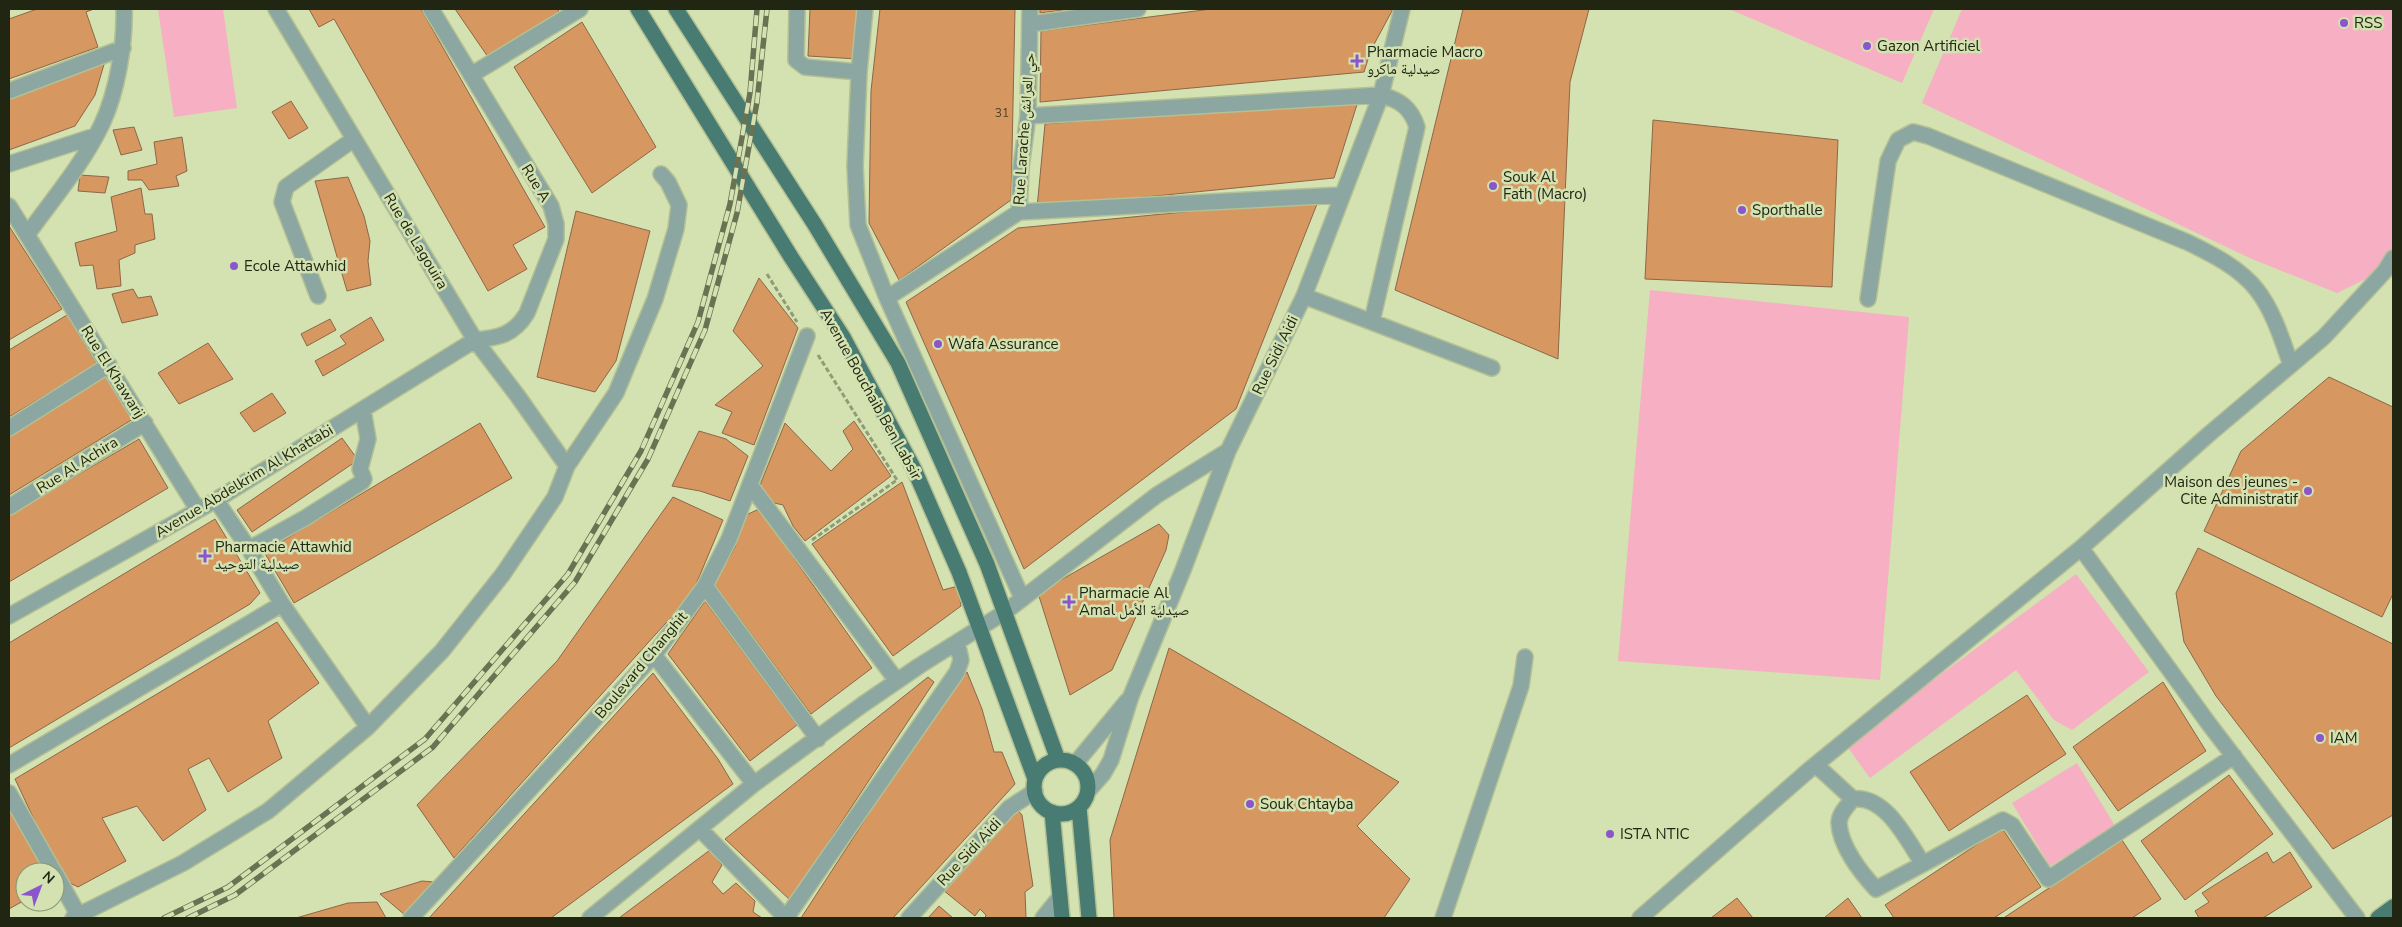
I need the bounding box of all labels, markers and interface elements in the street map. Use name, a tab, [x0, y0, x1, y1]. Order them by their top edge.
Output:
place label: RSS	[2354, 13, 2382, 33]
marker: RSS	[2338, 17, 2350, 29]
place label: Gazon Artificiel	[1877, 36, 1981, 56]
marker: Gazon Artificiel	[1861, 40, 1873, 52]
place label: Pharmacie Macro صيدلية ماكرو	[1367, 42, 1483, 79]
street label: Rue Larache حي العرائش	[1009, 52, 1041, 206]
marker: Pharmacie Macro صيدلية ماكرو	[1351, 55, 1363, 67]
house number: 31	[995, 105, 1009, 121]
street label: Rue A	[517, 160, 555, 206]
place label: Souk Al Fath (Macro)	[1503, 167, 1587, 204]
marker: Souk Al Fath (Macro)	[1487, 180, 1499, 192]
street label: Rue de Lagouira	[379, 189, 453, 293]
place label: Sporthalle	[1752, 200, 1823, 220]
marker: Sporthalle	[1736, 204, 1748, 216]
place label: Ecole Attawhid	[244, 256, 346, 276]
marker: Ecole Attawhid	[228, 260, 240, 272]
street label: Avenue Bouchaib Ben Labsir	[816, 305, 927, 484]
street label: Rue Sidi Aidi	[1247, 312, 1303, 398]
street label: Rue El Khawarij	[76, 322, 150, 422]
place label: Wafa Assurance	[948, 334, 1059, 354]
marker: Wafa Assurance	[932, 338, 944, 350]
street label: Avenue Abdelkrim Al Khattabi	[151, 420, 337, 542]
street label: Rue Al Achira	[32, 432, 122, 498]
place label: Maison des jeunes - Cite Administratif	[2164, 472, 2299, 509]
marker: Maison des jeunes - Cite Administratif	[2302, 485, 2314, 497]
place label: Pharmacie Attawhid صيدلية التوحيد	[215, 537, 352, 574]
marker: Pharmacie Attawhid صيدلية التوحيد	[199, 550, 211, 562]
place label: Pharmacie Al Amal صيدلية الأمل	[1079, 583, 1190, 620]
marker: Pharmacie Al Amal صيدلية الأمل	[1063, 596, 1075, 608]
street label: Boulevard Changhit	[590, 607, 692, 723]
place label: IAM	[2330, 728, 2358, 748]
marker: IAM	[2314, 732, 2326, 744]
place label: Souk Chtayba	[1260, 794, 1353, 814]
marker: Souk Chtayba	[1244, 798, 1256, 810]
street label: Rue Sidi Aidi	[932, 814, 1006, 890]
place label: ISTA NTIC	[1620, 824, 1690, 844]
marker: ISTA NTIC	[1604, 828, 1616, 840]
north arrow	[15, 862, 65, 912]
text: N	[38, 867, 59, 888]

